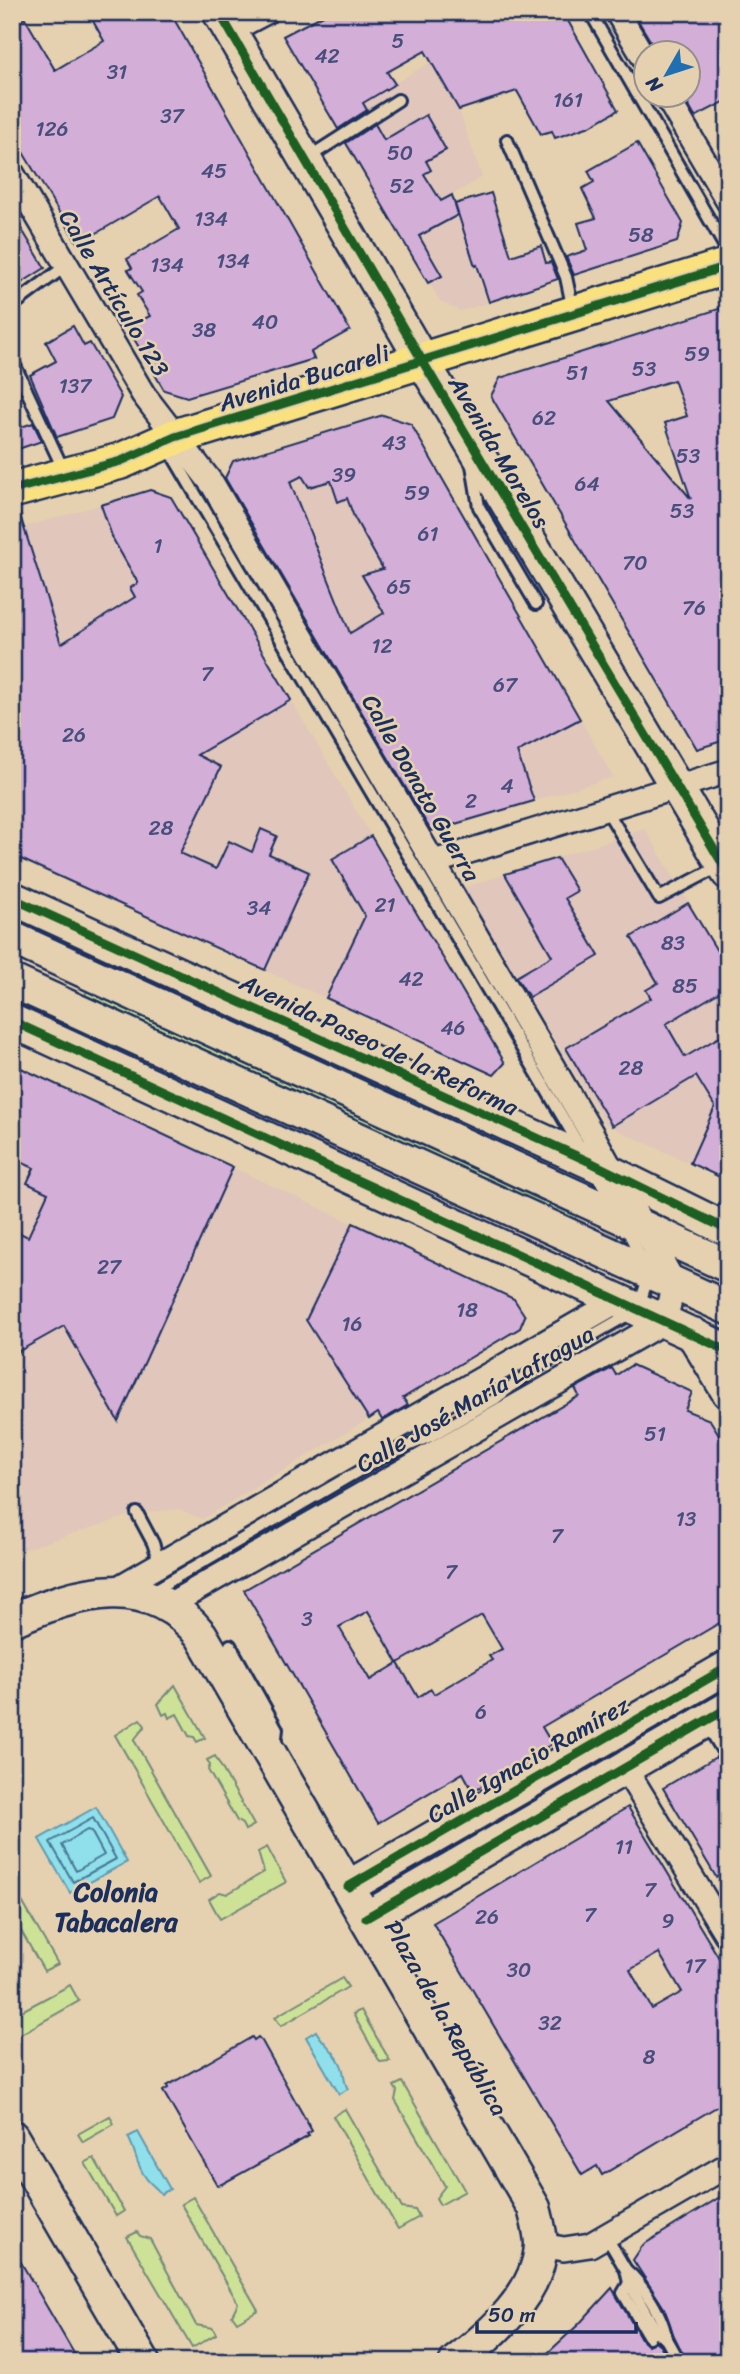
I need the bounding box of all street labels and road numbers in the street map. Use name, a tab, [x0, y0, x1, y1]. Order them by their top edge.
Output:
street label: Calle Artículo 123	[47, 201, 181, 385]
street label: Avenida Bucareli	[212, 332, 396, 424]
street label: Avenida Morelos	[436, 367, 561, 537]
street label: Calle Donato Guerra	[350, 686, 493, 891]
street label: Avenida Paseo de la Reforma	[232, 961, 526, 1129]
street label: Calle José María Lafragua	[348, 1313, 602, 1485]
street label: Calle Ignacio Ramírez	[419, 1684, 638, 1835]
street label: Plaza de la República	[372, 1912, 520, 2124]

